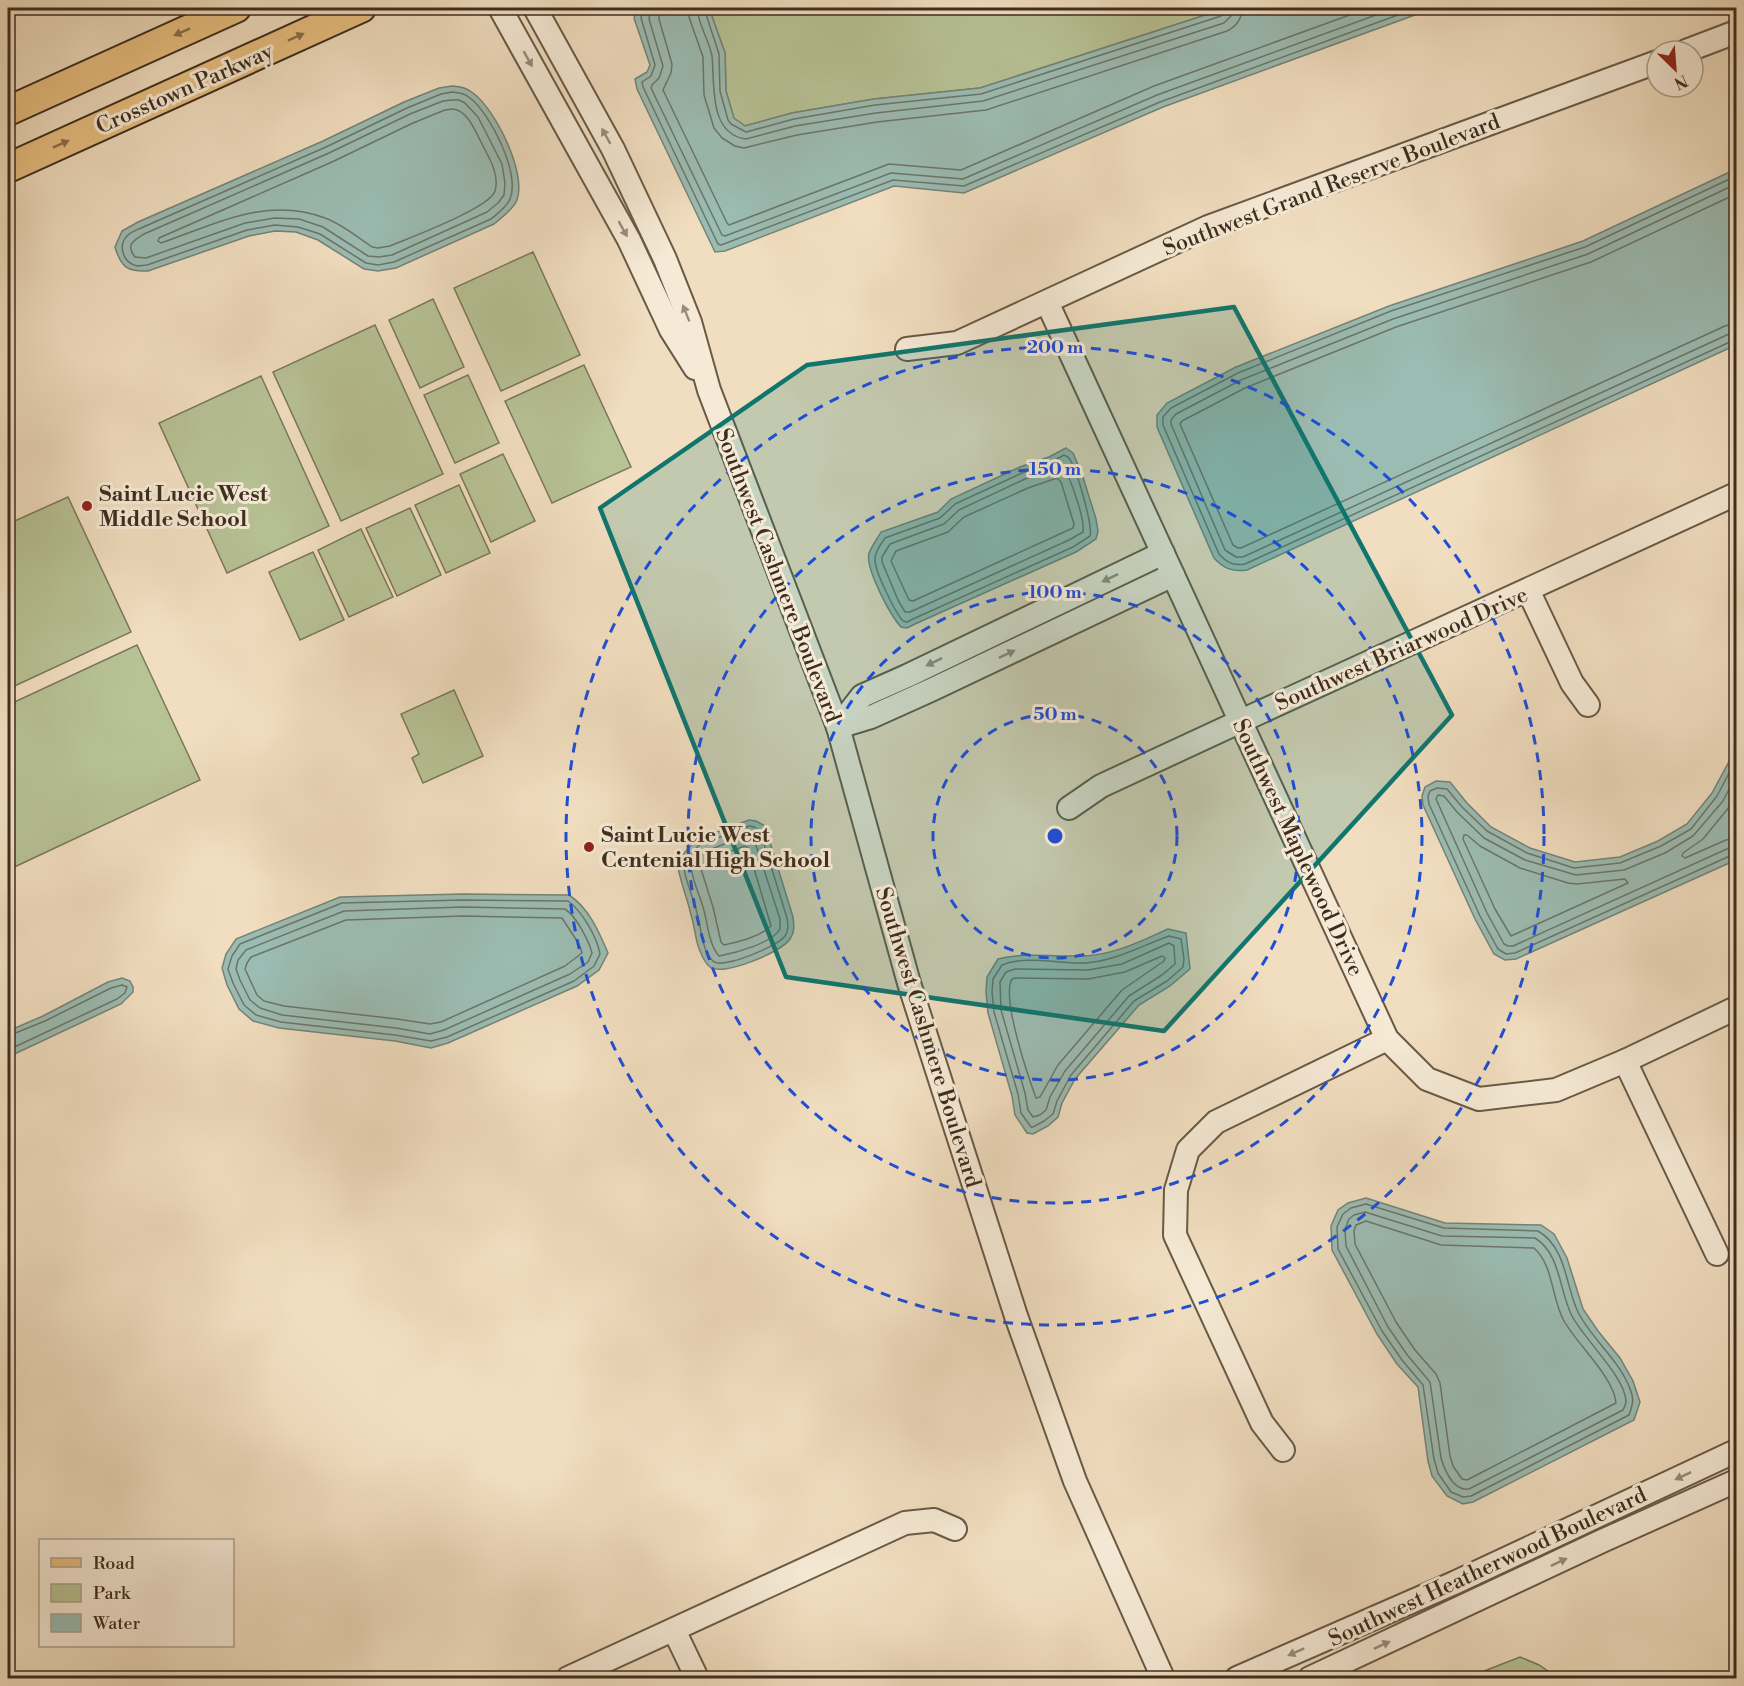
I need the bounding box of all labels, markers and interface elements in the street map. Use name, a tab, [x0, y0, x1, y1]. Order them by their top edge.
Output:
one-way arrow	[174, 27, 191, 36]
one-way arrow	[287, 32, 305, 42]
street label: Crosstown Parkway	[92, 38, 278, 141]
north arrow	[1645, 39, 1705, 99]
one-way arrow	[523, 51, 534, 67]
text: N	[1671, 70, 1691, 94]
street label: Southwest Grand Reserve Boulevard	[1159, 108, 1504, 262]
one-way arrow	[601, 127, 611, 144]
one-way arrow	[52, 139, 69, 148]
one-way arrow	[618, 221, 628, 238]
one-way arrow	[681, 304, 691, 322]
text: 200 m	[1027, 336, 1084, 359]
street label: Southwest Cashmere Boulevard	[709, 425, 846, 727]
text: 150 m	[1029, 458, 1082, 481]
place label: Saint Lucie West Middle School	[99, 481, 268, 533]
marker: Saint Lucie West Middle School	[80, 499, 94, 513]
one-way arrow	[1102, 573, 1119, 582]
text: 100 m	[1028, 581, 1082, 604]
street label: Southwest Briarwood Drive	[1271, 581, 1532, 717]
one-way arrow	[999, 649, 1016, 658]
one-way arrow	[926, 658, 943, 667]
text: 50 m	[1033, 703, 1077, 726]
street label: Southwest Maplewood Drive	[1226, 715, 1369, 980]
place label: Saint Lucie West Centenial High School	[601, 822, 830, 874]
centre of rings	[1045, 826, 1065, 846]
marker: Saint Lucie West Centenial High School	[582, 840, 596, 854]
street label: Southwest Cashmere Boulevard	[869, 884, 986, 1191]
one-way arrow	[1675, 1471, 1692, 1480]
street label: Southwest Heatherwood Boulevard	[1324, 1481, 1651, 1653]
legend	[39, 1539, 234, 1647]
text: Road	[93, 1552, 136, 1575]
one-way arrow	[1550, 1557, 1567, 1566]
text: Park	[93, 1582, 132, 1605]
text: Water	[92, 1612, 141, 1635]
one-way arrow	[1373, 1640, 1390, 1649]
one-way arrow	[1287, 1648, 1304, 1657]

